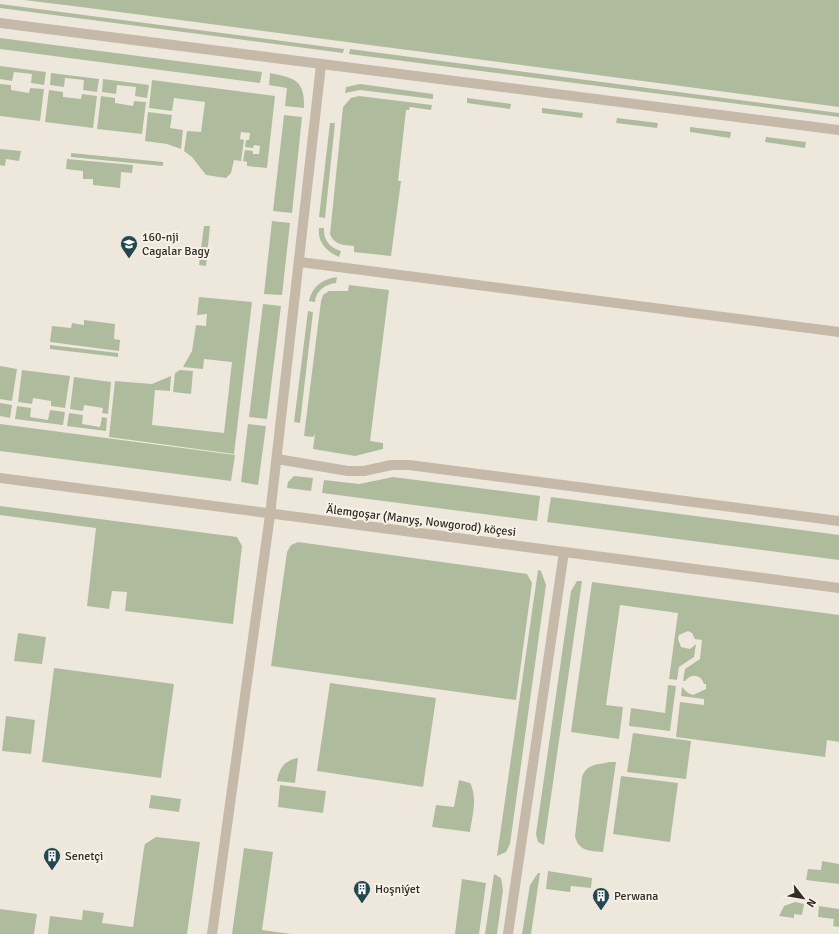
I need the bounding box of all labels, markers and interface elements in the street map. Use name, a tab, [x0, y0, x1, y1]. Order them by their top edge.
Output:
place label: 160-nji Cagalar Bagy	[142, 230, 210, 259]
school or university icon: 160-nji Cagalar Bagy	[119, 234, 139, 259]
street label: Älemgoşar (Manyş, Nowgorod) köçesi	[325, 502, 517, 540]
building icon: Senetçi	[42, 846, 62, 871]
place label: Senetçi	[65, 849, 103, 864]
north arrow	[783, 878, 823, 918]
building icon: Hoşniýet	[352, 879, 372, 904]
place label: Hoşniýet	[375, 882, 420, 897]
building icon: Perwana	[591, 886, 611, 911]
place label: Perwana	[614, 889, 658, 904]
text: N	[804, 896, 819, 910]

